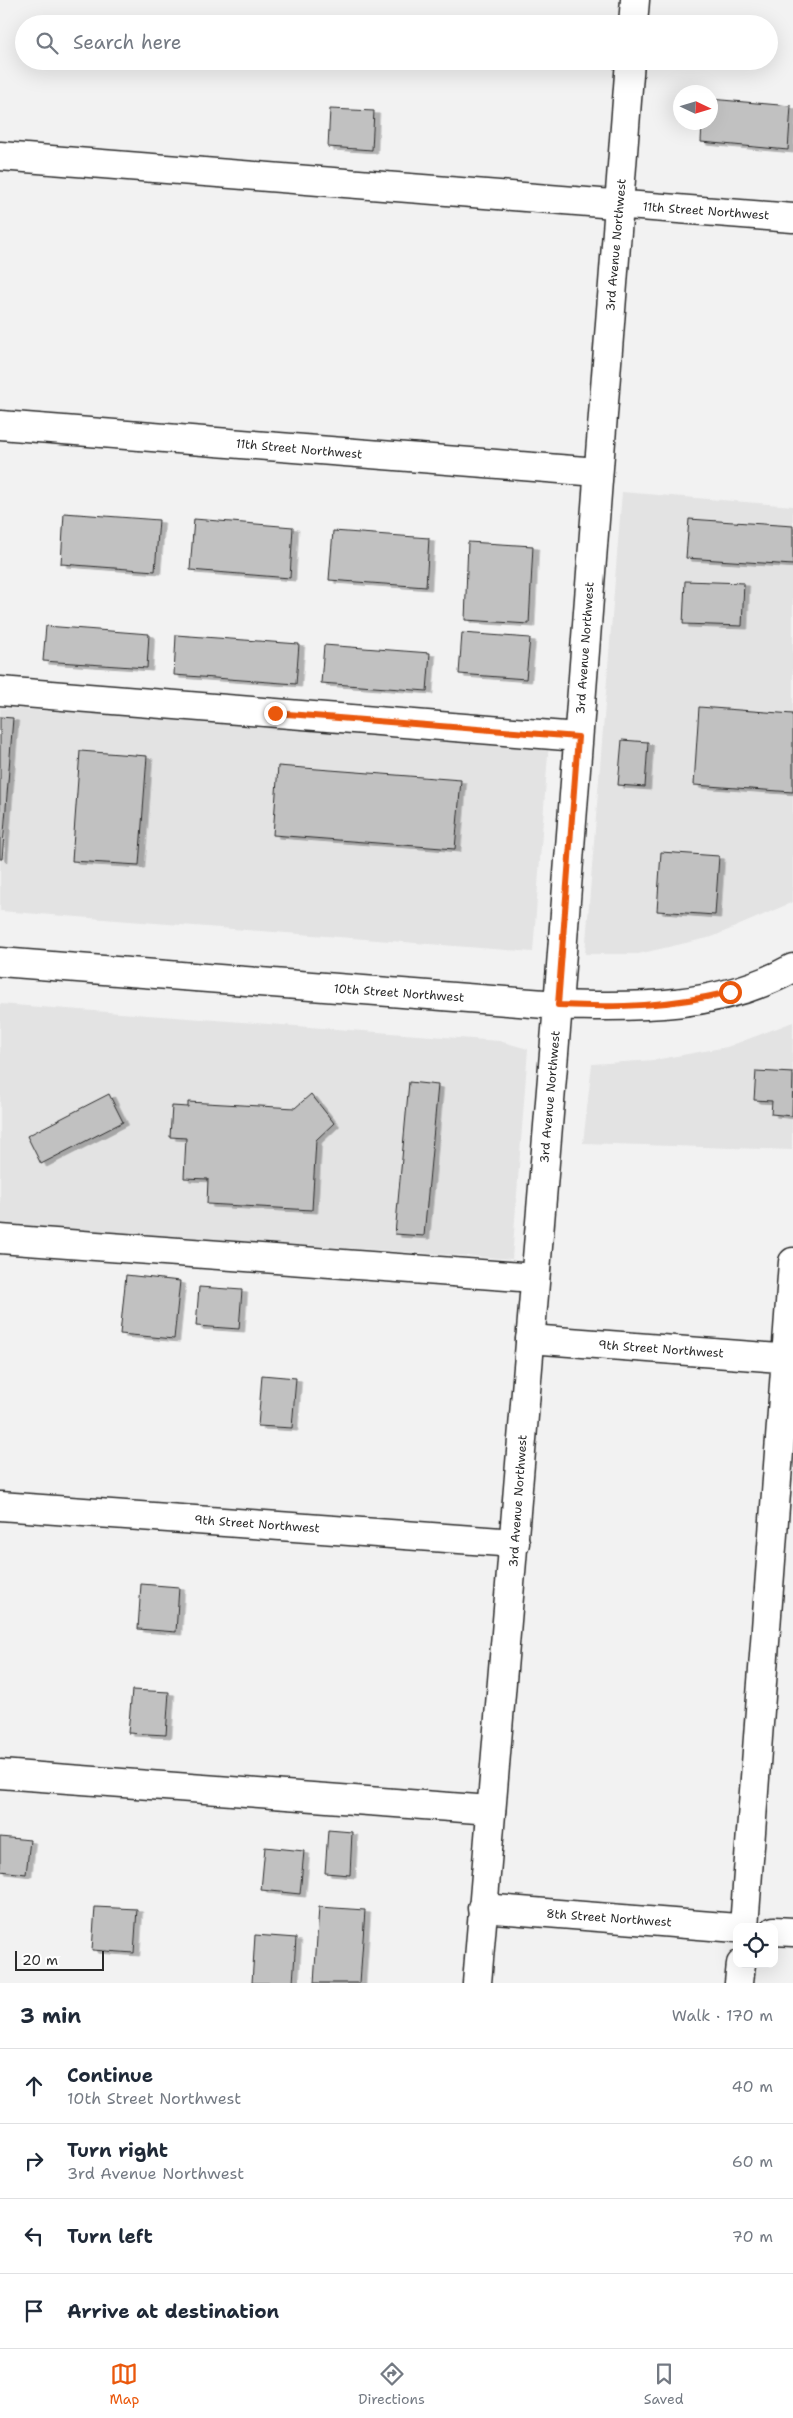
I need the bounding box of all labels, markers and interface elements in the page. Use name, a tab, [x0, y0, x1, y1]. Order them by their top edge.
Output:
search box	[15, 15, 778, 70]
icon: search	[33, 29, 61, 57]
text: Search here	[73, 30, 182, 55]
north arrow	[673, 85, 718, 130]
street label: 3rd Avenue Northwest	[602, 178, 630, 312]
street label: 11th Street Northwest	[642, 199, 770, 223]
street label: 11th Street Northwest	[235, 435, 363, 463]
street label: 3rd Avenue Northwest	[572, 581, 598, 715]
route end	[264, 702, 287, 725]
street label: 10th Street Northwest	[333, 980, 465, 1006]
route start	[719, 981, 742, 1004]
street label: 3rd Avenue Northwest	[536, 1030, 564, 1164]
street label: 9th Street Northwest	[598, 1337, 724, 1361]
street label: 3rd Avenue Northwest	[505, 1434, 531, 1568]
street label: 9th Street Northwest	[194, 1512, 320, 1536]
street label: 8th Street Northwest	[546, 1906, 672, 1930]
map controls	[733, 1923, 778, 1968]
button: locate	[733, 1923, 778, 1968]
scale bar	[15, 1948, 104, 1971]
text: 20 m	[22, 1951, 58, 1969]
text: 3 min	[20, 2002, 81, 2030]
text: Walk · 170 m	[672, 2005, 773, 2026]
text: Continue	[67, 2063, 153, 2088]
icon: ahead	[20, 2072, 48, 2100]
text: 40 m	[731, 2076, 773, 2097]
text: 10th Street Northwest	[67, 2088, 241, 2109]
text: Turn right	[67, 2138, 168, 2163]
icon: right	[20, 2147, 48, 2175]
text: 60 m	[732, 2151, 773, 2172]
text: 3rd Avenue Northwest	[67, 2163, 244, 2184]
icon: left	[20, 2222, 48, 2250]
text: Turn left	[67, 2224, 153, 2249]
text: 70 m	[732, 2226, 773, 2247]
icon: arrive	[20, 2297, 48, 2325]
text: Arrive at destination	[67, 2299, 279, 2324]
tab: Map	[109, 2360, 139, 2408]
tab: Directions	[358, 2360, 425, 2408]
tab: Saved	[644, 2360, 684, 2408]

